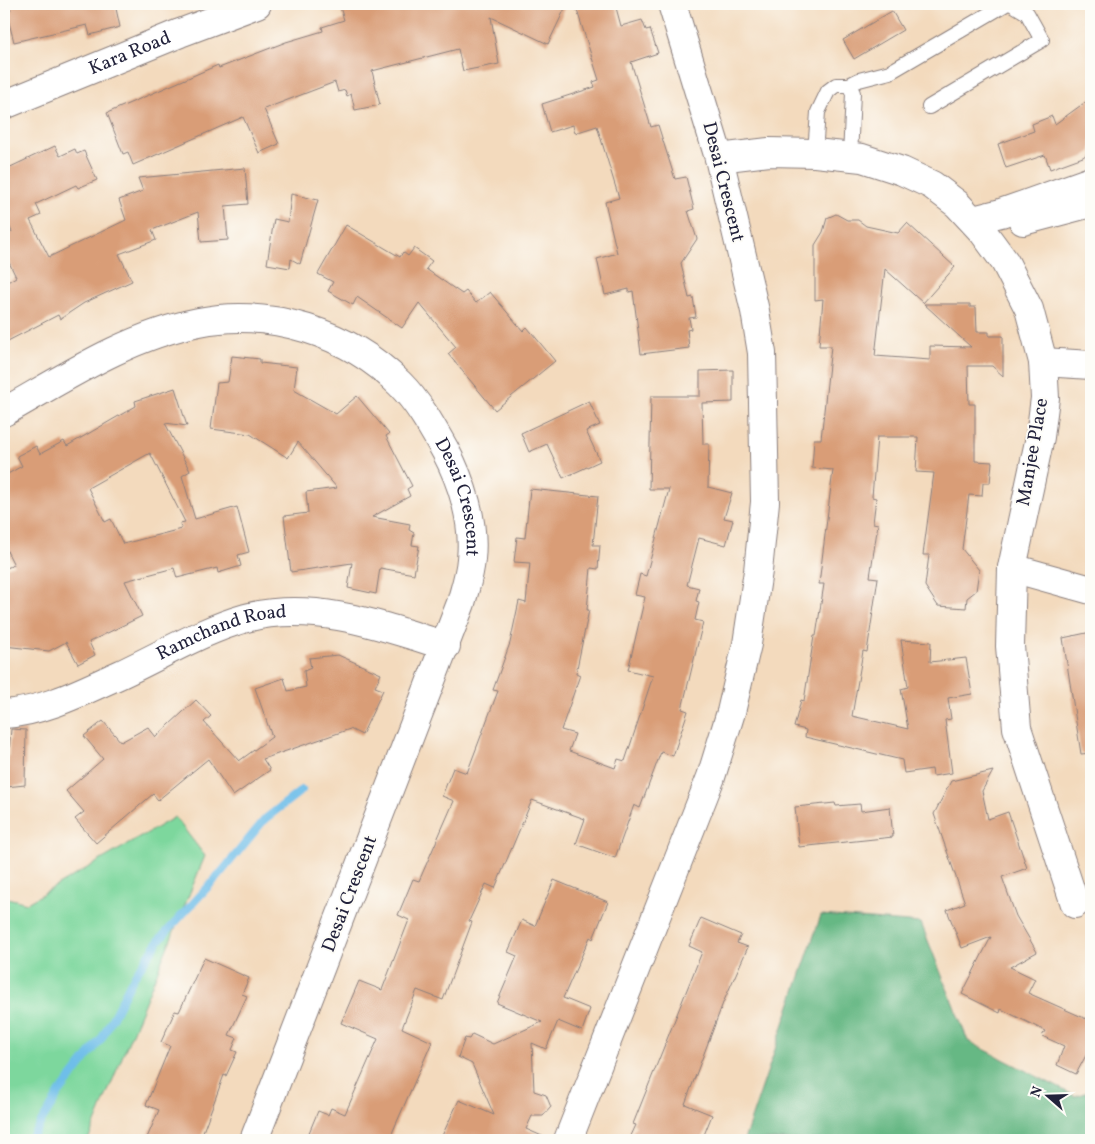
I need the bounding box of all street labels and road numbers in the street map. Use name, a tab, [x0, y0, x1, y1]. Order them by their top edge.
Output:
street label: Kara Road	[85, 25, 175, 82]
street label: Desai Crescent	[696, 119, 751, 245]
street label: Manjee Place	[1011, 396, 1055, 508]
street label: Desai Crescent	[428, 433, 485, 558]
street label: Ramchand Road	[152, 599, 287, 667]
street label: Desai Crescent	[316, 832, 384, 956]

